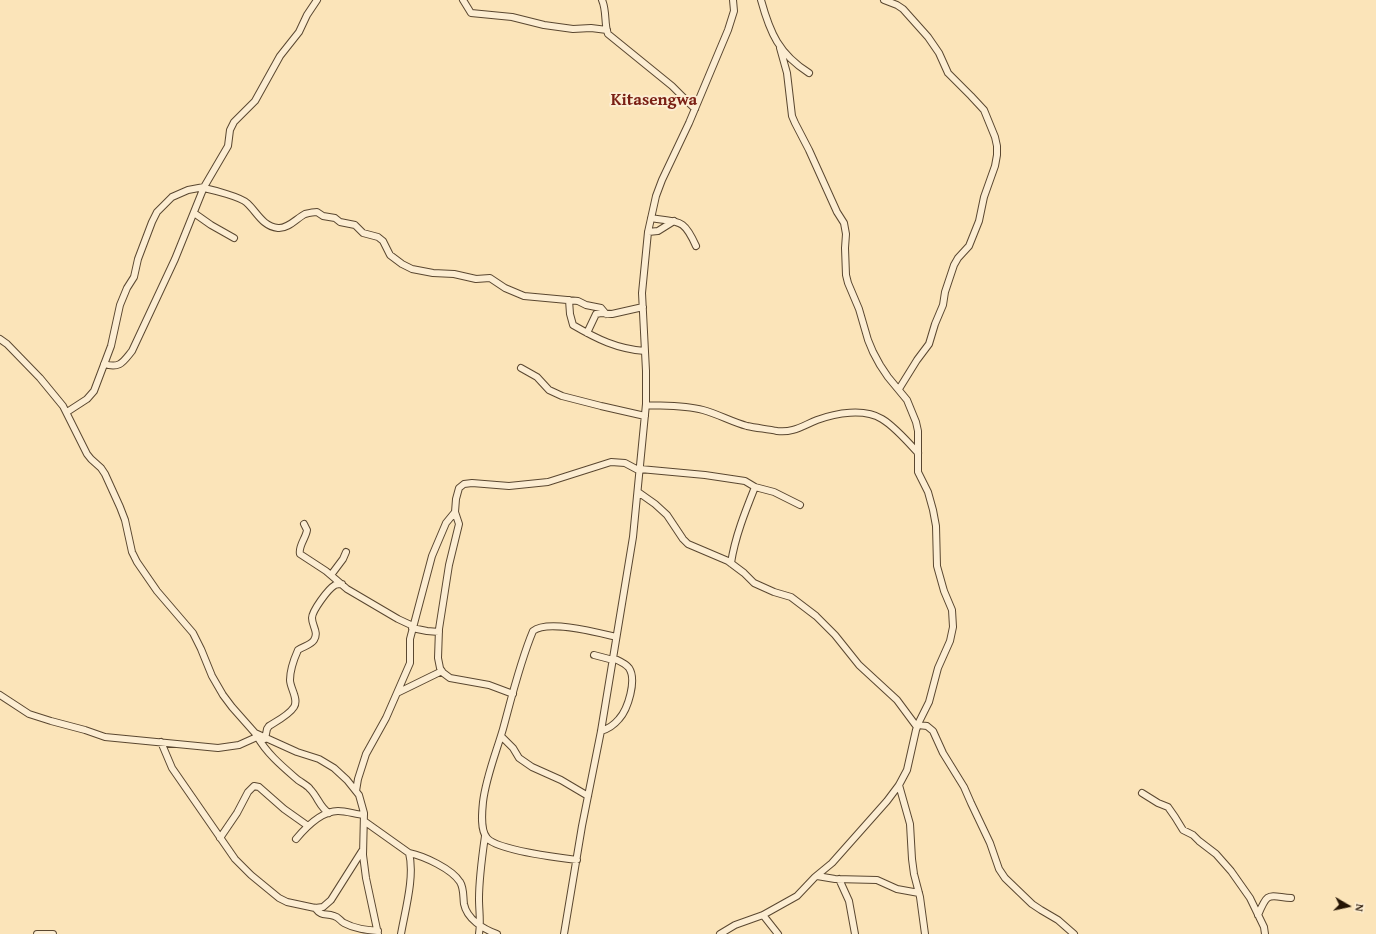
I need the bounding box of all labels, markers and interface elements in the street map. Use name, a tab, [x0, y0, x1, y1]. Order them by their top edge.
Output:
district label: Kitasengwa	[611, 91, 697, 111]
north arrow	[1328, 886, 1368, 926]
text: N	[1351, 903, 1368, 913]

